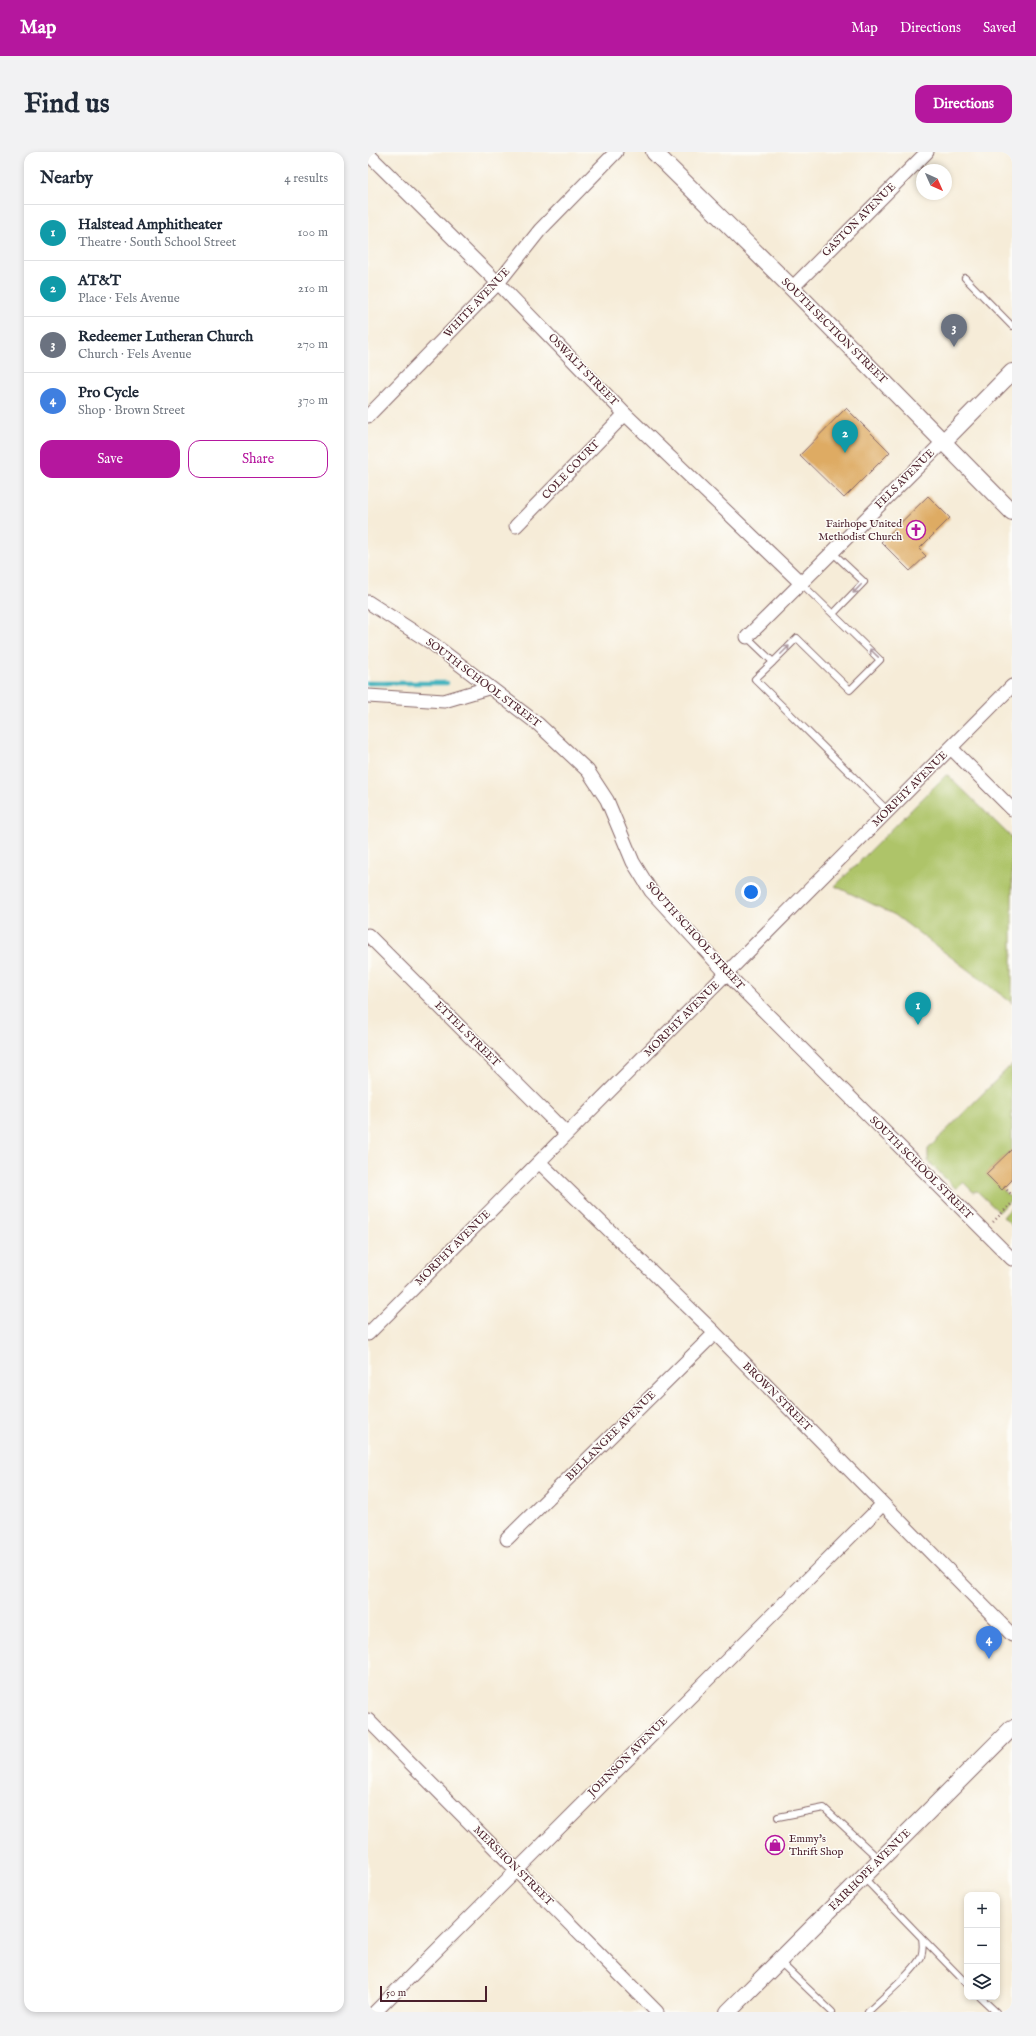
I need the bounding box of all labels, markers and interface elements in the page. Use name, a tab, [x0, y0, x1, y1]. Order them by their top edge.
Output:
text: Map	[20, 16, 56, 40]
text: Map	[851, 19, 878, 37]
text: Directions	[900, 19, 961, 37]
text: Saved	[983, 19, 1016, 37]
button: Directions	[915, 85, 1012, 123]
text: Find us	[24, 87, 110, 122]
north arrow	[916, 164, 952, 200]
text: Nearby	[40, 168, 93, 189]
text: 4 results	[284, 170, 328, 187]
street label: GASTON AVENUE	[819, 180, 899, 260]
text: Halstead Amphitheater	[78, 215, 222, 234]
text: 1	[51, 224, 55, 241]
text: 100 m	[298, 224, 328, 241]
text: Theatre · South School Street	[78, 234, 236, 251]
street label: WHITE AVENUE	[441, 265, 513, 341]
text: AT&T	[78, 271, 121, 290]
street label: SOUTH SECTION STREET	[778, 275, 890, 387]
text: 2	[50, 280, 56, 297]
text: 210 m	[298, 280, 328, 297]
text: Place · Fels Avenue	[78, 290, 180, 307]
pin: 3	[941, 314, 967, 347]
text: Redeemer Lutheran Church	[78, 327, 253, 346]
street label: OSWALT STREET	[545, 331, 621, 409]
text: 3	[51, 336, 55, 353]
text: 270 m	[297, 336, 328, 353]
text: Church · Fels Avenue	[78, 346, 192, 363]
text: Pro Cycle	[78, 383, 139, 402]
text: 4	[50, 392, 56, 409]
text: 370 m	[298, 392, 328, 409]
text: Shop · Brown Street	[78, 402, 185, 419]
pin: 2	[832, 420, 858, 453]
street label: COLE COURT	[539, 437, 603, 503]
button: Save	[40, 440, 180, 478]
button: Share	[188, 440, 328, 478]
street label: FELS AVENUE	[872, 446, 938, 512]
place label: Fairhope United Methodist Church	[818, 517, 902, 544]
church icon: Fairhope United Methodist Church	[905, 519, 927, 541]
one-way arrow	[852, 584, 862, 594]
street label: SOUTH SCHOOL STREET	[423, 635, 543, 731]
one-way arrow	[780, 645, 790, 655]
one-way arrow	[869, 648, 879, 658]
street label: MORPHY AVENUE	[869, 748, 951, 830]
street label: SOUTH SCHOOL STREET	[643, 879, 747, 993]
your location	[741, 882, 761, 902]
street label: MORPHY AVENUE	[641, 978, 723, 1060]
pin: 1	[905, 992, 931, 1025]
street label: ETTEL STREET	[431, 998, 503, 1070]
street label: SOUTH SCHOOL STREET	[866, 1113, 976, 1223]
street label: MORPHY AVENUE	[412, 1207, 494, 1289]
street label: BROWN STREET	[740, 1360, 814, 1434]
street label: BELLANGEE AVENUE	[563, 1388, 659, 1484]
pin: 4	[976, 1626, 1002, 1659]
street label: JOHNSON AVENUE	[584, 1714, 671, 1801]
street label: MERSHON STREET	[470, 1823, 556, 1909]
street label: FAIRHOPE AVENUE	[826, 1826, 914, 1914]
place label: Emmy's Thrift Shop	[789, 1832, 843, 1859]
shop icon: Emmy's Thrift Shop	[764, 1834, 786, 1856]
map controls	[964, 1892, 1000, 2000]
button: +	[964, 1892, 1000, 1928]
button: −	[964, 1928, 1000, 1964]
button: layers	[964, 1964, 1000, 2000]
scale bar	[380, 1984, 487, 2003]
text: 50 m	[386, 1986, 406, 2000]

